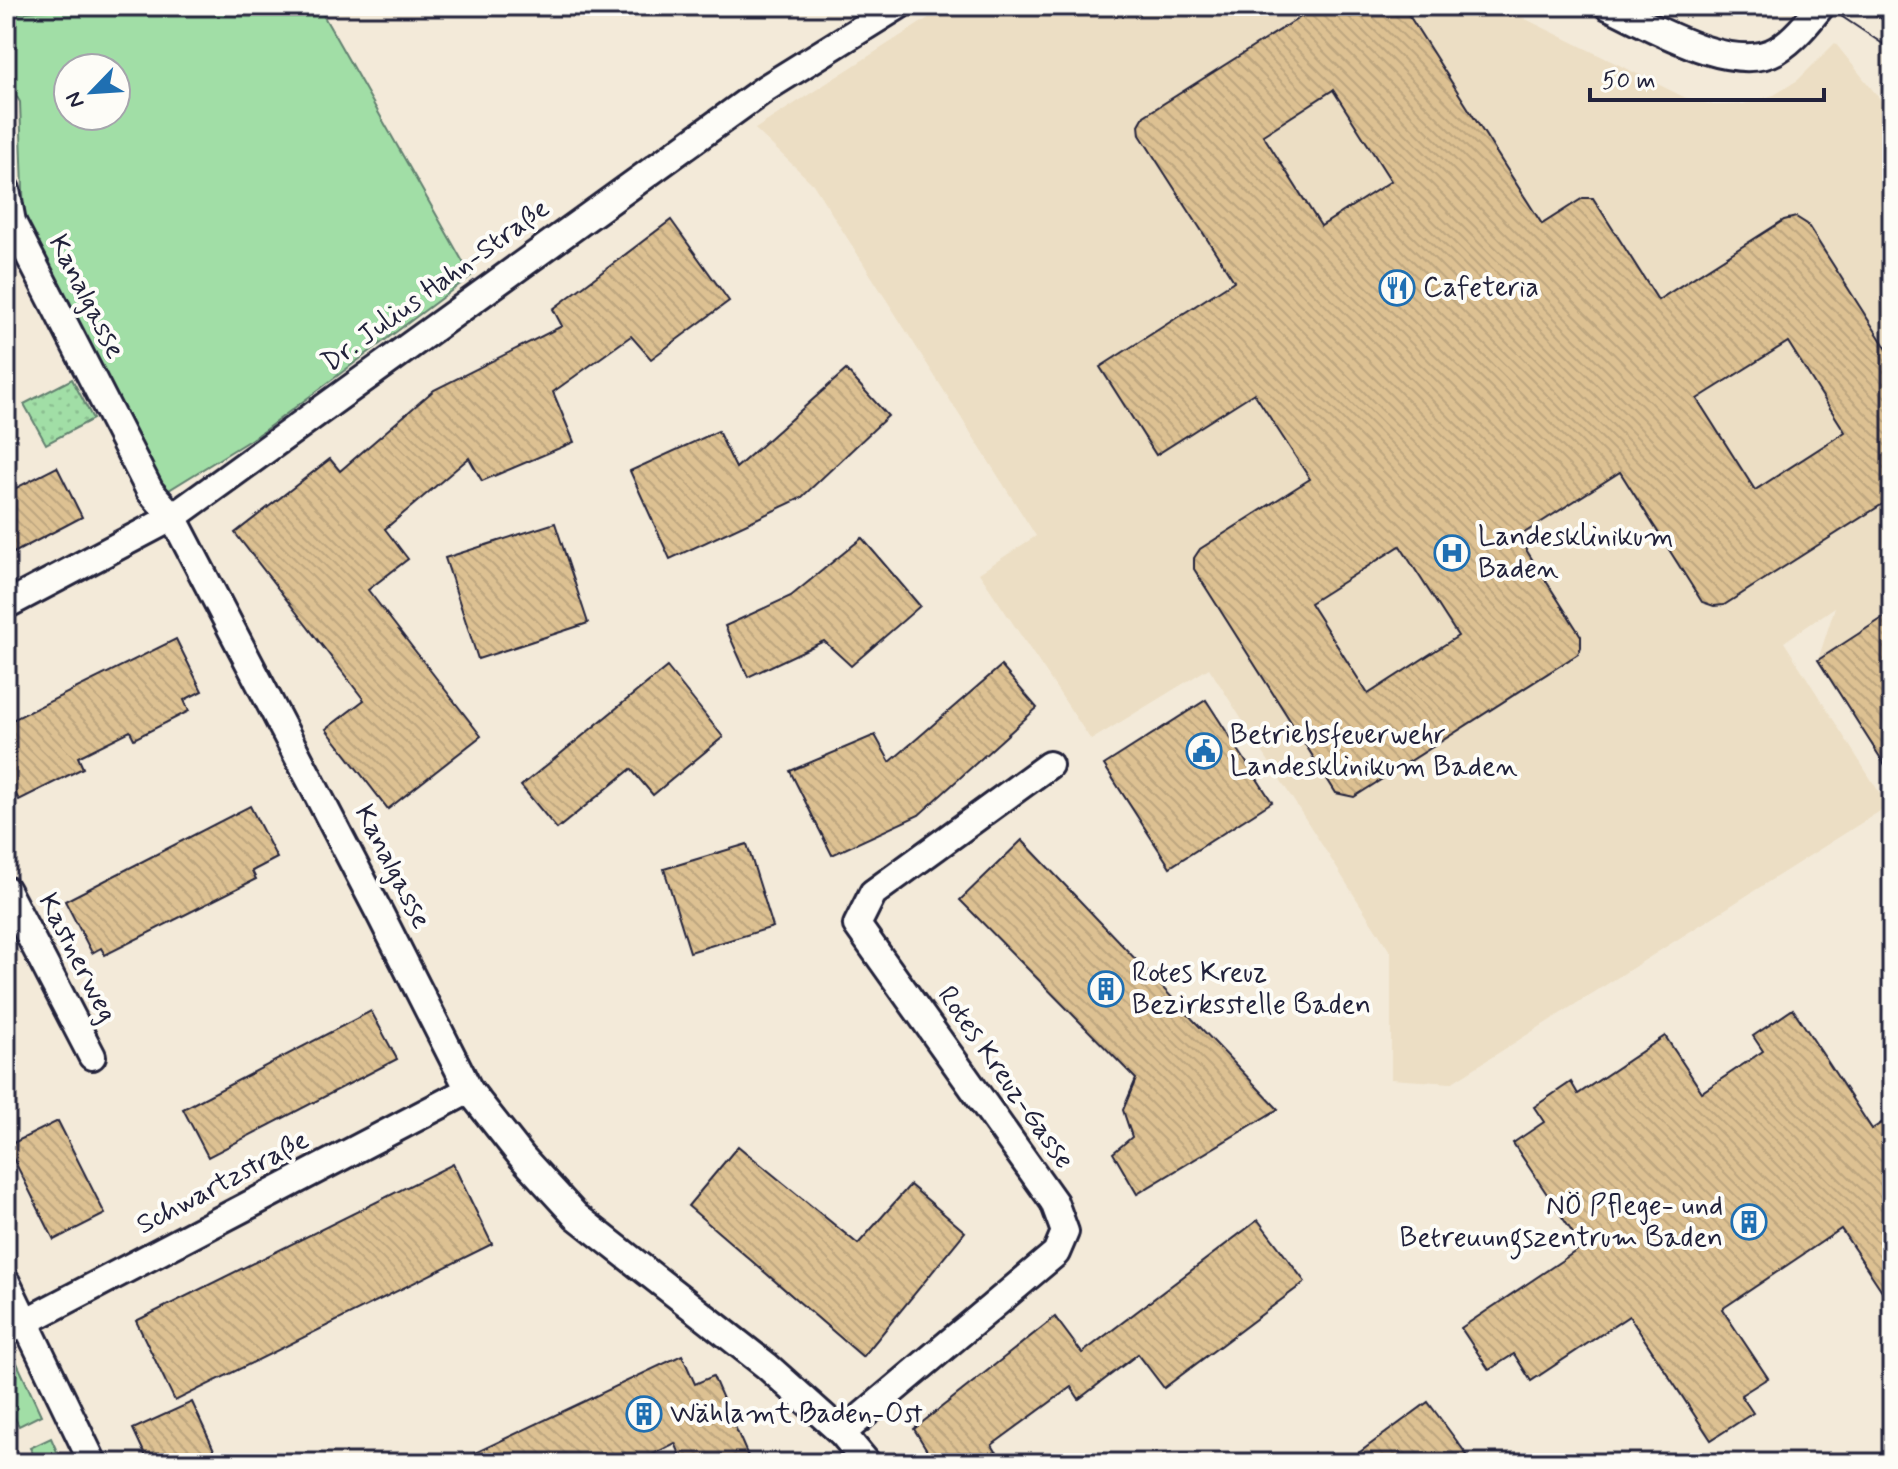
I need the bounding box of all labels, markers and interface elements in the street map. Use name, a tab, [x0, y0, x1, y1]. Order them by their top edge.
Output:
north arrow	[52, 52, 132, 132]
scale bar	[1590, 52, 1824, 102]
text: 50 m	[1602, 66, 1656, 97]
text: N	[60, 87, 91, 112]
street label: Dr. Julius Hahn-Straße	[315, 191, 557, 381]
street label: Kanalgasse	[39, 229, 133, 365]
restaurant icon: Cafeteria	[1378, 269, 1416, 307]
place label: Cafeteria	[1423, 270, 1539, 307]
place label: Landesklinikum Baden	[1478, 519, 1674, 588]
hospital icon: Landesklinikum Baden	[1433, 534, 1471, 572]
place label: Betriebsfeuerwehr Landesklinikum Baden	[1230, 717, 1518, 786]
public building icon: Betriebsfeuerwehr Landesklinikum Baden	[1185, 732, 1223, 770]
street label: Kanalgasse	[345, 799, 439, 935]
street label: Kastnerweg	[29, 887, 125, 1029]
place label: Rotes Kreuz Bezirksstelle Baden	[1132, 955, 1371, 1024]
building icon: Rotes Kreuz Bezirksstelle Baden	[1087, 970, 1125, 1008]
street label: Rotes Kreuz-Gasse	[928, 979, 1082, 1177]
street label: Schwartzstraße	[130, 1122, 316, 1244]
place label: NÖ Pflege- und Betreuungszentrum Baden	[1400, 1188, 1723, 1260]
building icon: NÖ Pflege- und Betreuungszentrum Baden	[1730, 1203, 1768, 1241]
building icon: Wählamt Baden-Ost	[625, 1395, 663, 1433]
place label: Wählamt Baden-Ost	[670, 1396, 924, 1433]

